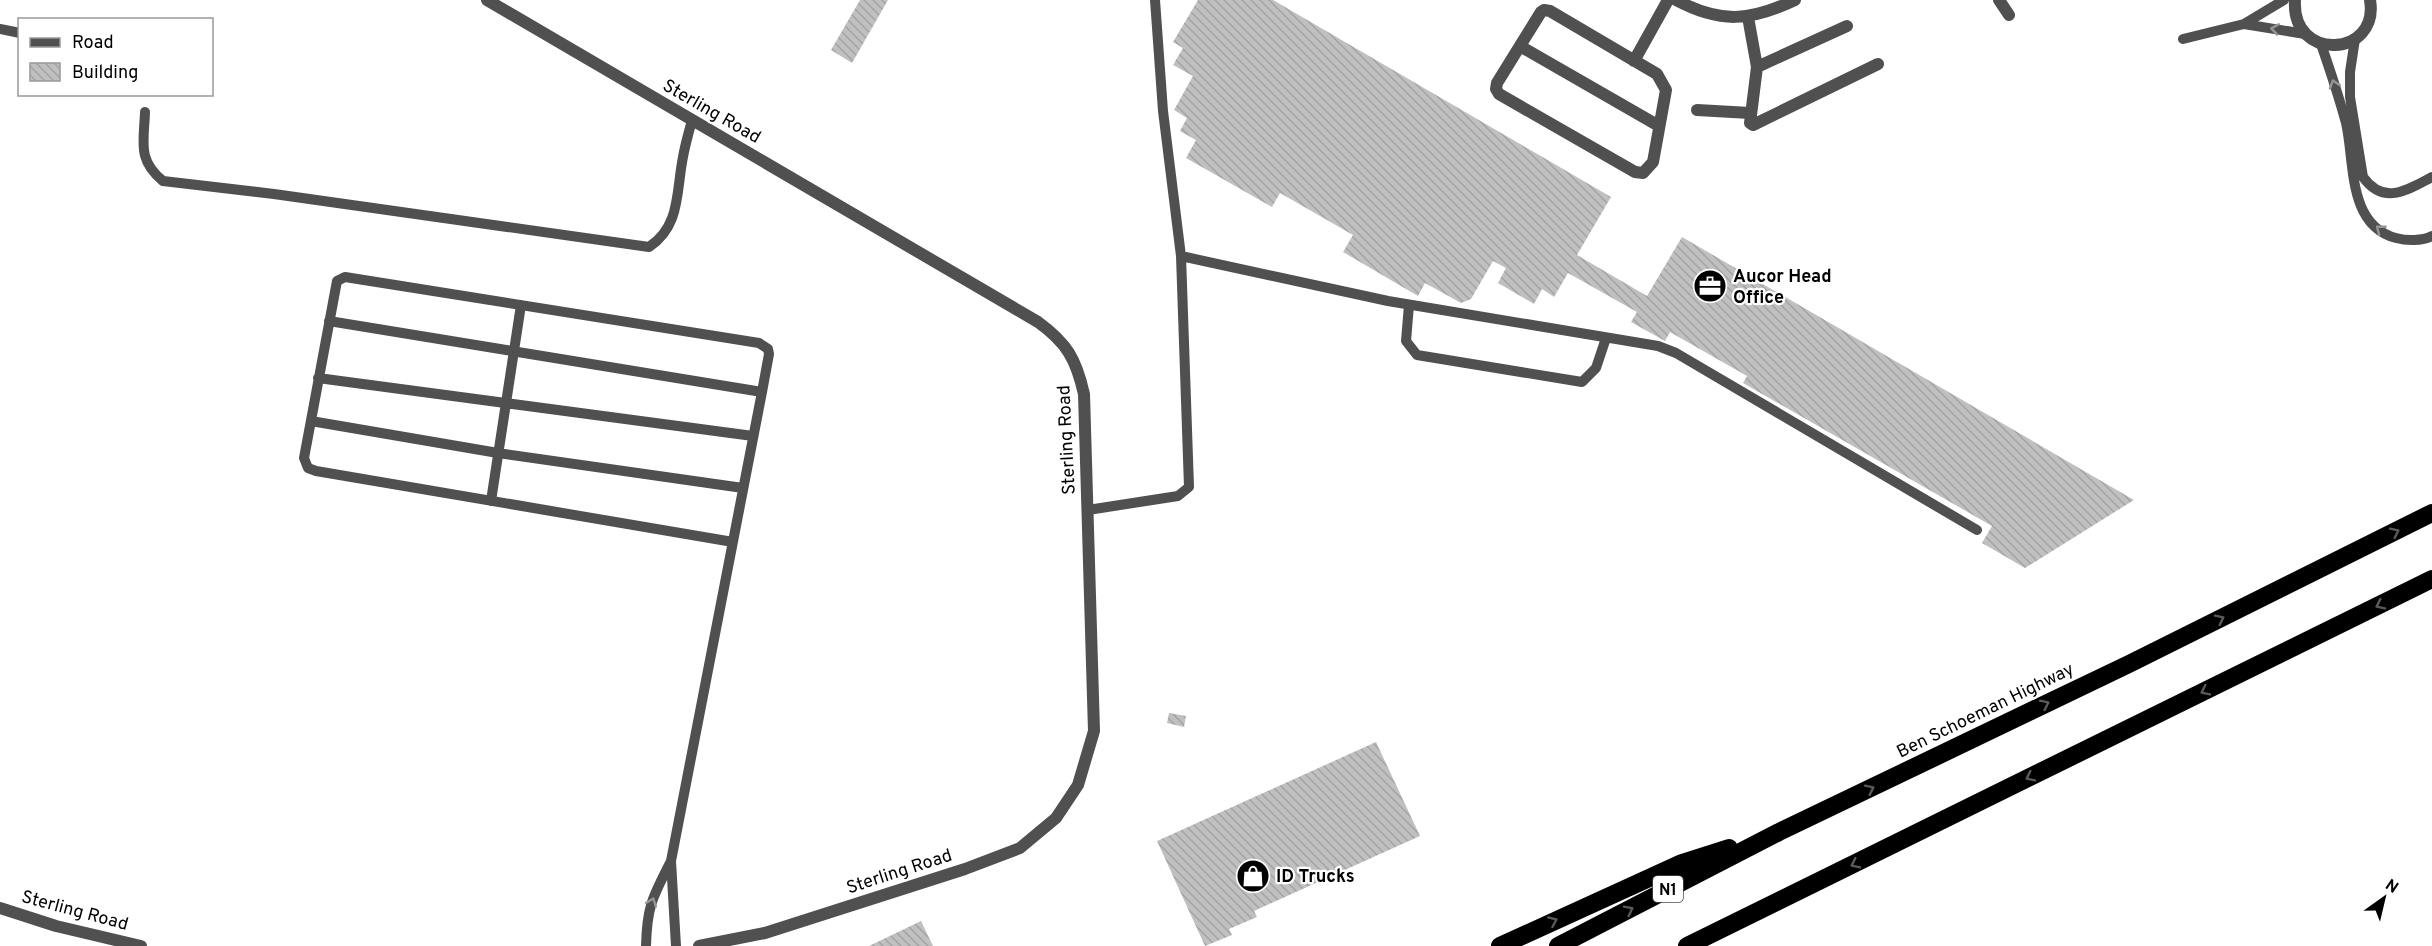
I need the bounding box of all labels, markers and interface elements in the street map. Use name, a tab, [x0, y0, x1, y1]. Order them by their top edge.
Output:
legend	[18, 18, 213, 96]
one-way arrow	[2270, 23, 2280, 36]
text: Road	[72, 32, 114, 55]
text: Building	[72, 62, 138, 85]
street label: Sterling Road	[658, 75, 765, 150]
one-way arrow	[2329, 79, 2341, 90]
one-way arrow	[2376, 225, 2387, 236]
place label: Aucor Head Office	[1733, 266, 1832, 310]
office icon: Aucor Head Office	[1692, 268, 1728, 304]
street label: Sterling Road	[1053, 385, 1082, 495]
one-way arrow	[2389, 527, 2400, 539]
one-way arrow	[2375, 598, 2386, 609]
one-way arrow	[2214, 614, 2225, 626]
street label: Ben Schoeman Highway	[1893, 658, 2078, 764]
one-way arrow	[2200, 684, 2211, 695]
one-way arrow	[2039, 700, 2050, 712]
one-way arrow	[2025, 770, 2036, 782]
one-way arrow	[1863, 784, 1874, 796]
street label: Sterling Road	[844, 845, 955, 900]
one-way arrow	[1850, 856, 1861, 868]
shop icon: ID Trucks	[1235, 858, 1271, 894]
place label: ID Trucks	[1276, 866, 1355, 889]
north arrow	[2354, 868, 2414, 928]
road number: N1	[1653, 876, 1683, 902]
text: N	[2381, 876, 2402, 899]
street label: Sterling Road	[19, 886, 131, 937]
one-way arrow	[644, 897, 657, 907]
one-way arrow	[1622, 905, 1633, 917]
one-way arrow	[1546, 916, 1557, 928]

